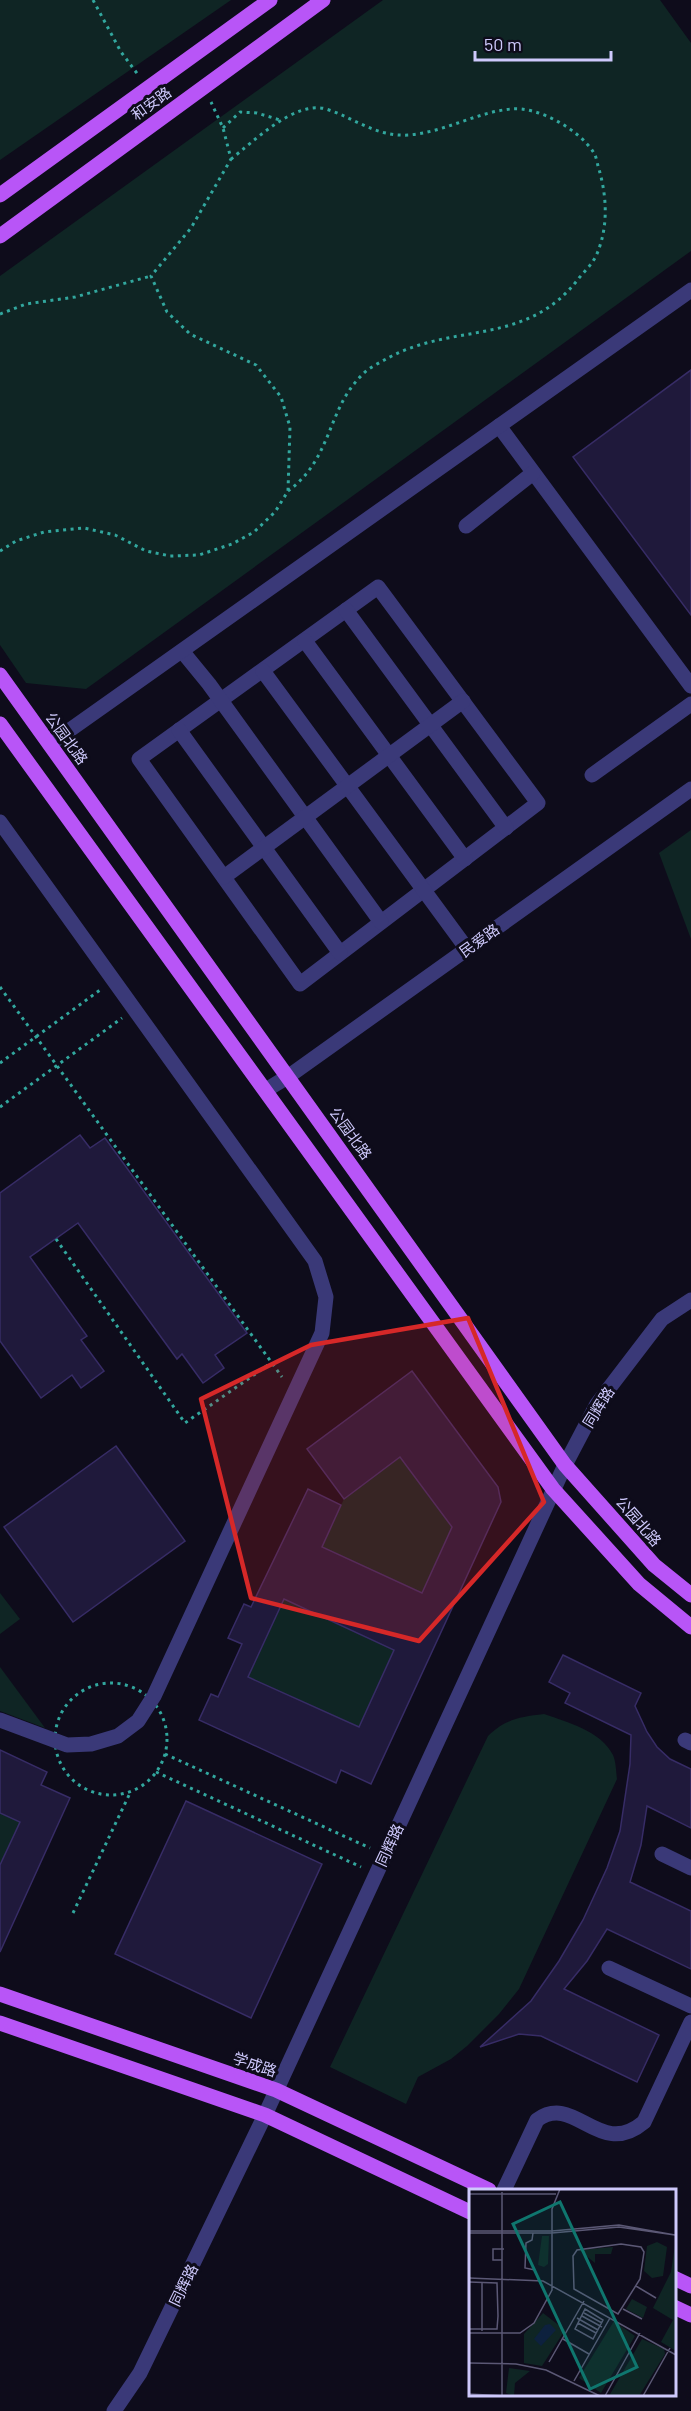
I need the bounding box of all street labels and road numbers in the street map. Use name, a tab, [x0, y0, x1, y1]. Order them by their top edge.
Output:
street label: 和安路	[128, 82, 174, 124]
street label: 公园北路	[42, 708, 92, 768]
street label: 民爱路	[456, 919, 502, 961]
street label: 公园北路	[326, 1103, 376, 1163]
street label: 同辉路	[578, 1383, 618, 1431]
street label: 公园北路	[613, 1492, 665, 1550]
street label: 同辉路	[371, 1821, 407, 1869]
street label: 学成路	[231, 2048, 279, 2080]
street label: 同辉路	[165, 2261, 201, 2309]

